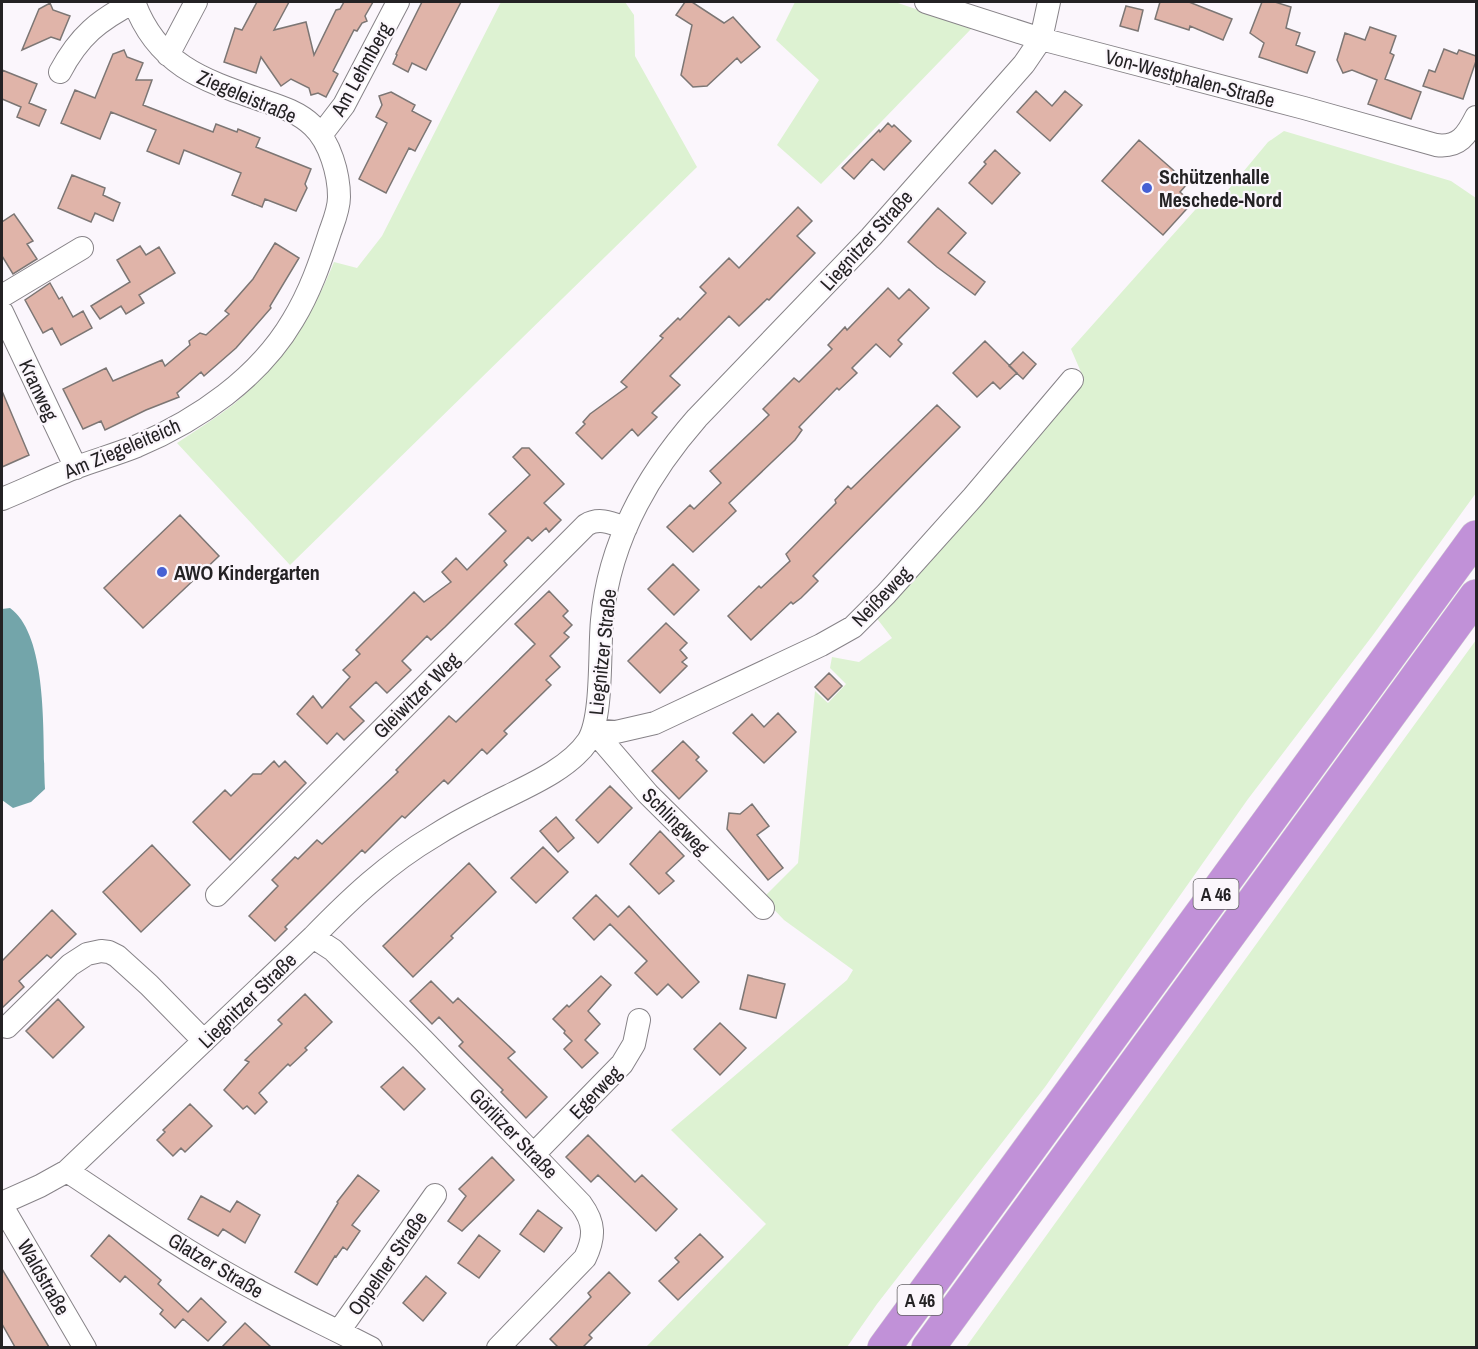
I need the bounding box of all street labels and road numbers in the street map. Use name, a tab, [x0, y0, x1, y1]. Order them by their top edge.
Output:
street label: Am Lehmberg	[324, 17, 398, 121]
street label: Von-Westphalen-Straße	[1102, 42, 1278, 114]
street label: Ziegeleistraße	[193, 63, 301, 129]
street label: Liegnitzer Straße	[814, 184, 918, 296]
street label: Kranweg	[13, 355, 65, 425]
street label: Am Ziegeleiteich	[59, 411, 184, 485]
street label: Neißeweg	[845, 560, 917, 632]
street label: Liegnitzer Straße	[582, 588, 622, 716]
street label: Gleiwitzer Weg	[367, 646, 465, 744]
street label: Schlingweg	[636, 781, 716, 861]
road number: A 46	[1194, 879, 1238, 909]
street label: Liegnitzer Straße	[192, 946, 302, 1054]
street label: Egerweg	[563, 1059, 627, 1125]
street label: Görlitzer Straße	[464, 1082, 564, 1184]
street label: Oppelner Straße	[341, 1206, 433, 1320]
street label: Glatzer Straße	[163, 1226, 269, 1304]
street label: Waldstraße	[11, 1234, 77, 1320]
road number: A 46	[898, 1285, 942, 1315]

